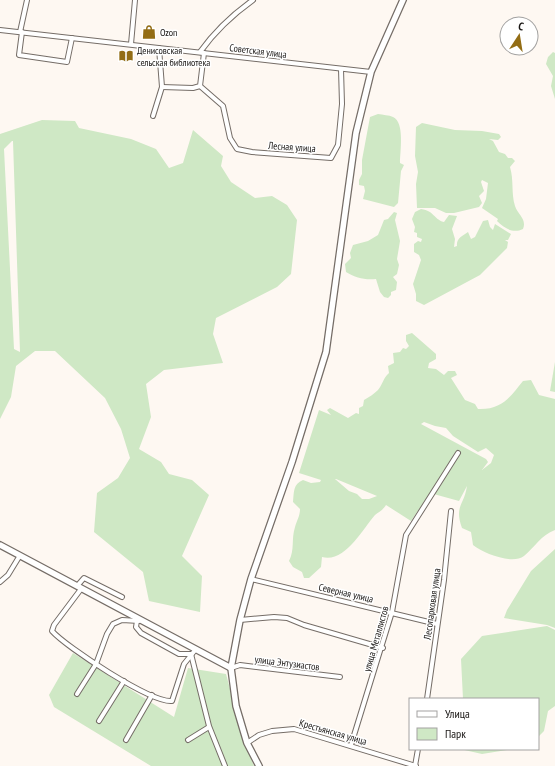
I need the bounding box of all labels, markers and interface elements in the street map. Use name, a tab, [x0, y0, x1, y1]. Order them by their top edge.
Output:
north arrow	[499, 16, 539, 56]
text: С	[517, 19, 525, 34]
shop icon: Ozon	[141, 24, 157, 40]
place label: Ozon	[160, 26, 178, 39]
street label: Советская улица	[229, 41, 287, 61]
place label: Денисовская сельская библиотека	[137, 44, 210, 69]
library icon: Денисовская сельская библиотека	[118, 48, 134, 64]
street label: Лесная улица	[267, 139, 316, 155]
street label: Лесопарковая улица	[420, 567, 443, 642]
street label: Северная улица	[317, 580, 375, 606]
street label: улица Металлистов	[360, 605, 392, 673]
street label: улица Энтузиастов	[254, 653, 320, 673]
legend	[409, 698, 539, 750]
text: Улица	[445, 706, 470, 721]
street label: Крестьянская улица	[298, 716, 368, 748]
text: Парк	[445, 726, 466, 741]

